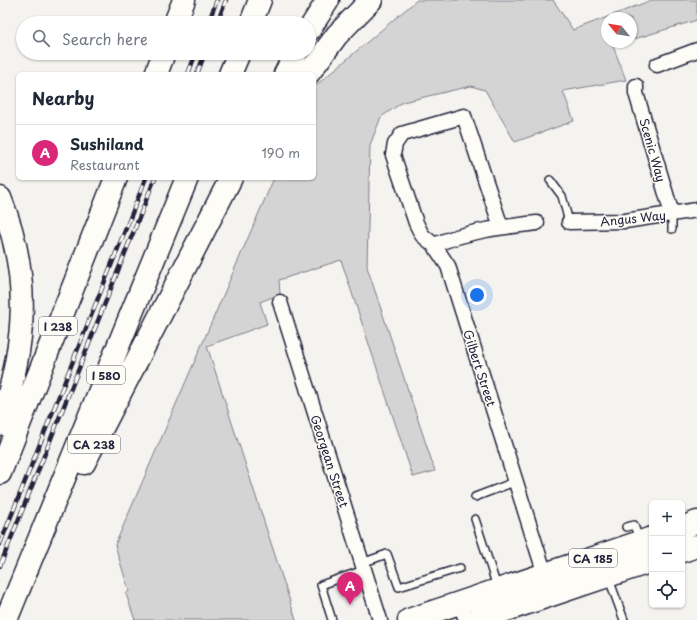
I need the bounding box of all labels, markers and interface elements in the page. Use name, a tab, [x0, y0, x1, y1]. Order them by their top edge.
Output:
north arrow	[601, 12, 637, 48]
search box	[16, 16, 316, 60]
icon: search	[30, 27, 52, 49]
text: Search here	[62, 27, 148, 50]
text: Nearby	[32, 85, 94, 111]
street label: Scenic Way	[635, 116, 671, 184]
text: Sushiland	[70, 132, 144, 155]
text: A	[40, 143, 50, 162]
text: 190 m	[261, 143, 300, 162]
text: Restaurant	[70, 155, 140, 174]
street label: Angus Way	[599, 206, 667, 230]
your location	[467, 285, 487, 305]
road number: I 238	[39, 317, 77, 335]
street label: Gilbert Street	[459, 327, 501, 409]
road number: I 580	[87, 366, 125, 384]
street label: Georgean Street	[307, 412, 354, 510]
road number: CA 238	[68, 435, 120, 453]
map controls	[649, 500, 685, 608]
button: +	[649, 500, 685, 536]
button: −	[649, 536, 685, 572]
road number: CA 185	[569, 549, 617, 567]
pin: A	[337, 572, 363, 605]
button: locate	[649, 572, 685, 608]

